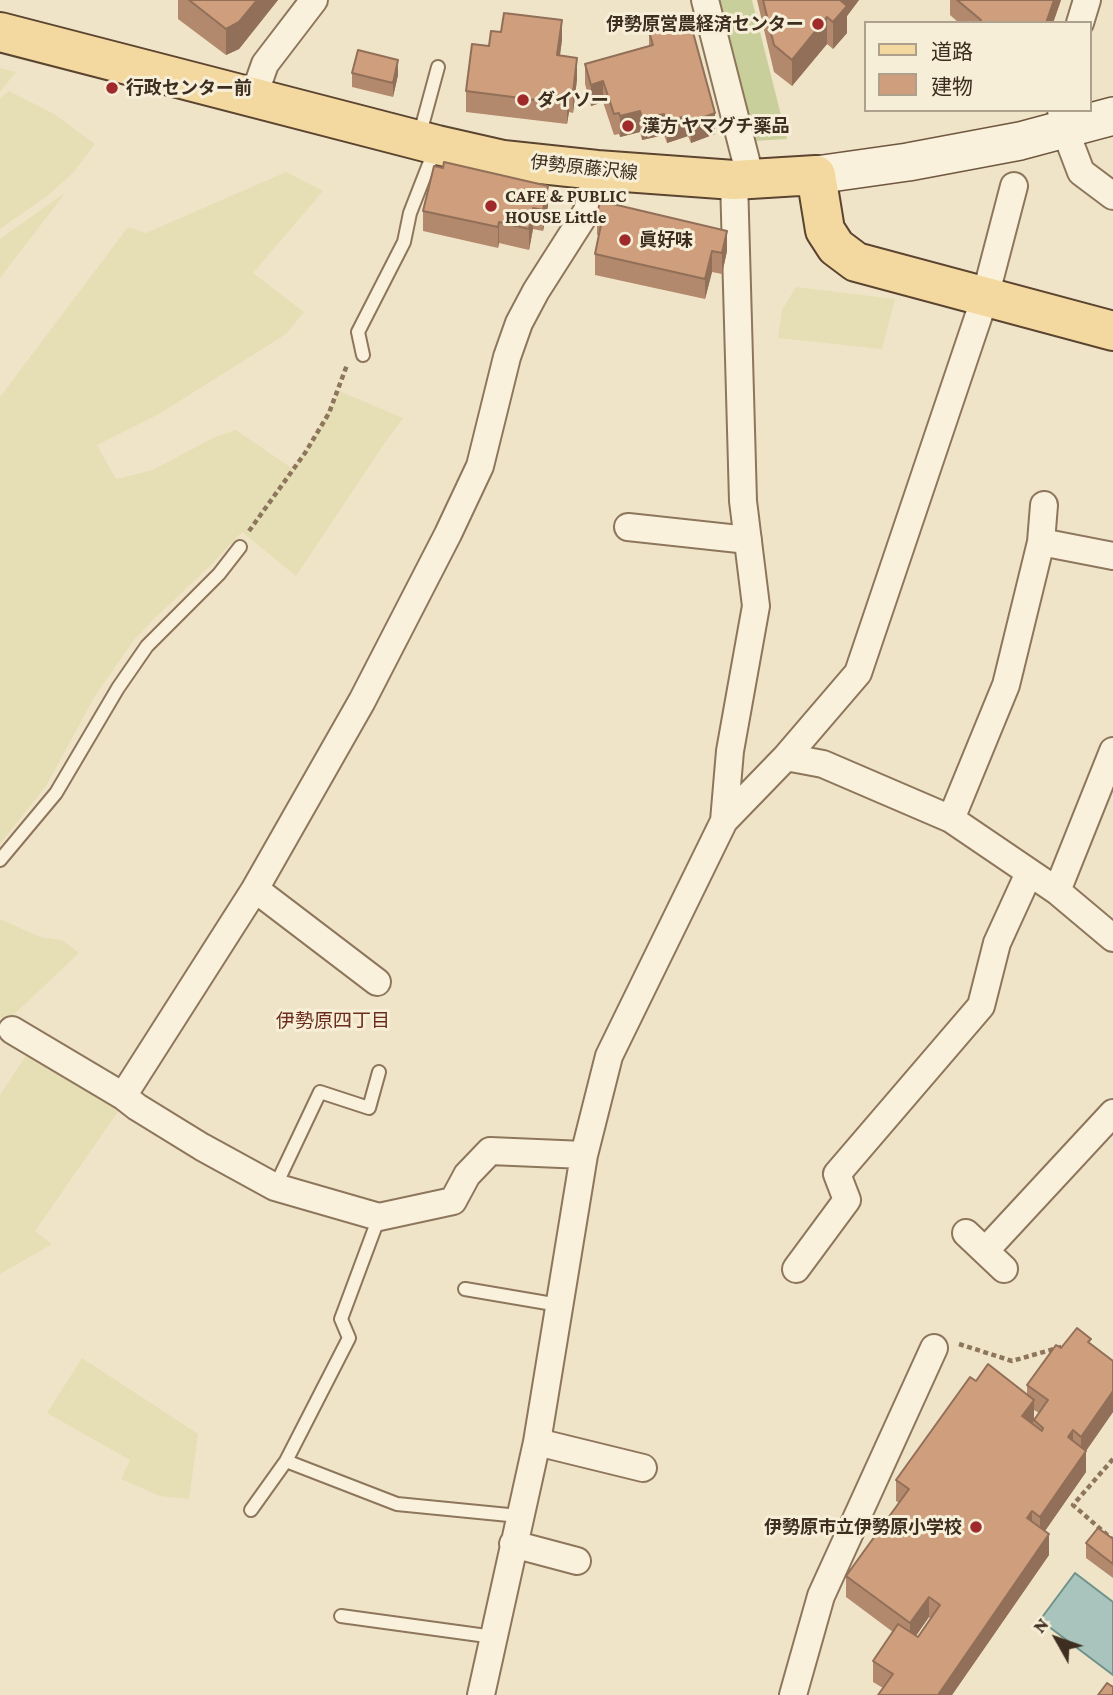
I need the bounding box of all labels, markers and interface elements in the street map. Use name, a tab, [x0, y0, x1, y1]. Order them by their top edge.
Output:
place label: 伊勢原営農経済センター	[606, 13, 804, 35]
marker: 伊勢原営農経済センター	[810, 16, 826, 32]
legend	[864, 21, 1092, 112]
text: 道路	[931, 40, 973, 64]
text: 建物	[931, 75, 973, 99]
place label: 行政センター前	[126, 77, 252, 99]
marker: 行政センター前	[104, 80, 120, 96]
place label: ダイソー	[537, 89, 609, 111]
marker: ダイソー	[515, 92, 531, 108]
place label: 漢方 ヤマグチ薬品	[642, 115, 789, 137]
marker: 漢方 ヤマグチ薬品	[620, 118, 636, 134]
street label: 伊勢原藤沢線	[529, 152, 639, 184]
place label: CAFE & PUBLIC HOUSE Little	[505, 185, 626, 228]
marker: CAFE & PUBLIC HOUSE Little	[483, 198, 499, 214]
place label: 眞好味	[639, 229, 693, 251]
marker: 眞好味	[617, 232, 633, 248]
district label: 伊勢原四丁目	[276, 1010, 390, 1032]
place label: 伊勢原市立伊勢原小学校	[764, 1516, 962, 1538]
marker: 伊勢原市立伊勢原小学校	[968, 1519, 984, 1535]
north arrow	[1022, 1604, 1092, 1674]
text: N	[1028, 1613, 1053, 1637]

